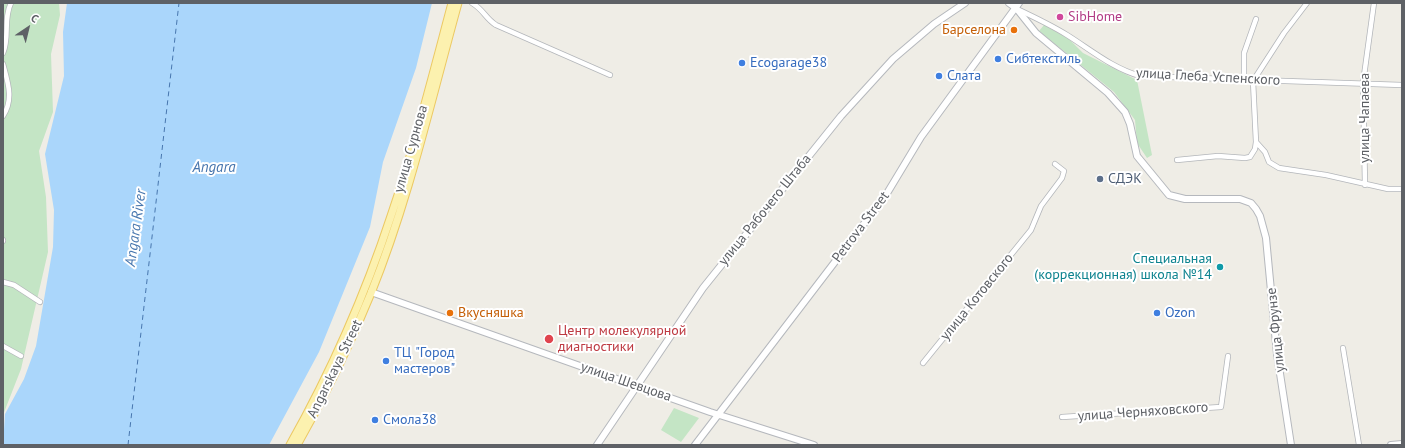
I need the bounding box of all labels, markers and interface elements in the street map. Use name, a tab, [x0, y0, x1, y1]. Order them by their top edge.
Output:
north arrow	[8, 8, 48, 48]
place label: SibHome	[1068, 9, 1122, 25]
text: С	[28, 11, 41, 26]
marker: SibHome	[1055, 12, 1065, 22]
place label: Барселона	[942, 22, 1006, 38]
marker: Барселона	[1009, 25, 1019, 35]
place label: Сибтекстиль	[1006, 51, 1081, 67]
marker: Сибтекстиль	[993, 54, 1003, 64]
place label: Ecogarage38	[750, 55, 827, 71]
marker: Ecogarage38	[737, 58, 747, 68]
street label: улица Глеба Успенского	[1135, 65, 1281, 89]
place label: Слата	[947, 68, 981, 84]
marker: Слата	[934, 71, 944, 81]
street label: улица Чапаева	[1357, 73, 1373, 163]
street label: улица Сурнова	[390, 103, 432, 195]
street label: улица Рабочего Штаба	[715, 151, 815, 269]
water label: Angara	[192, 159, 236, 177]
place label: СДЭК	[1108, 171, 1142, 187]
marker: СДЭК	[1095, 174, 1105, 184]
water label: Angara River	[122, 188, 150, 268]
street label: Petrova Street	[829, 188, 893, 266]
street label: улица Котовского	[937, 250, 1017, 344]
place label: Специальная (коррекционная) школа №14	[1034, 251, 1212, 284]
marker: Специальная (коррекционная) школа №14	[1215, 262, 1225, 272]
street label: улица Фрунзе	[1263, 287, 1289, 373]
place label: Вкусняшка	[458, 305, 524, 321]
place label: Ozon	[1165, 305, 1195, 321]
marker: Вкусняшка	[445, 308, 455, 318]
marker: Ozon	[1152, 308, 1162, 318]
street label: Angarskaya Street	[304, 317, 366, 421]
place label: Центр молекулярной диагностики	[558, 323, 686, 356]
marker: Центр молекулярной диагностики	[543, 333, 555, 345]
place label: ТЦ "Город мастеров"	[394, 345, 455, 378]
marker: ТЦ "Город мастеров"	[381, 356, 391, 366]
street label: улица Шевцова	[578, 359, 674, 405]
street label: улица Черняховского	[1077, 399, 1209, 425]
place label: Смола38	[383, 412, 437, 428]
marker: Смола38	[370, 415, 380, 425]

